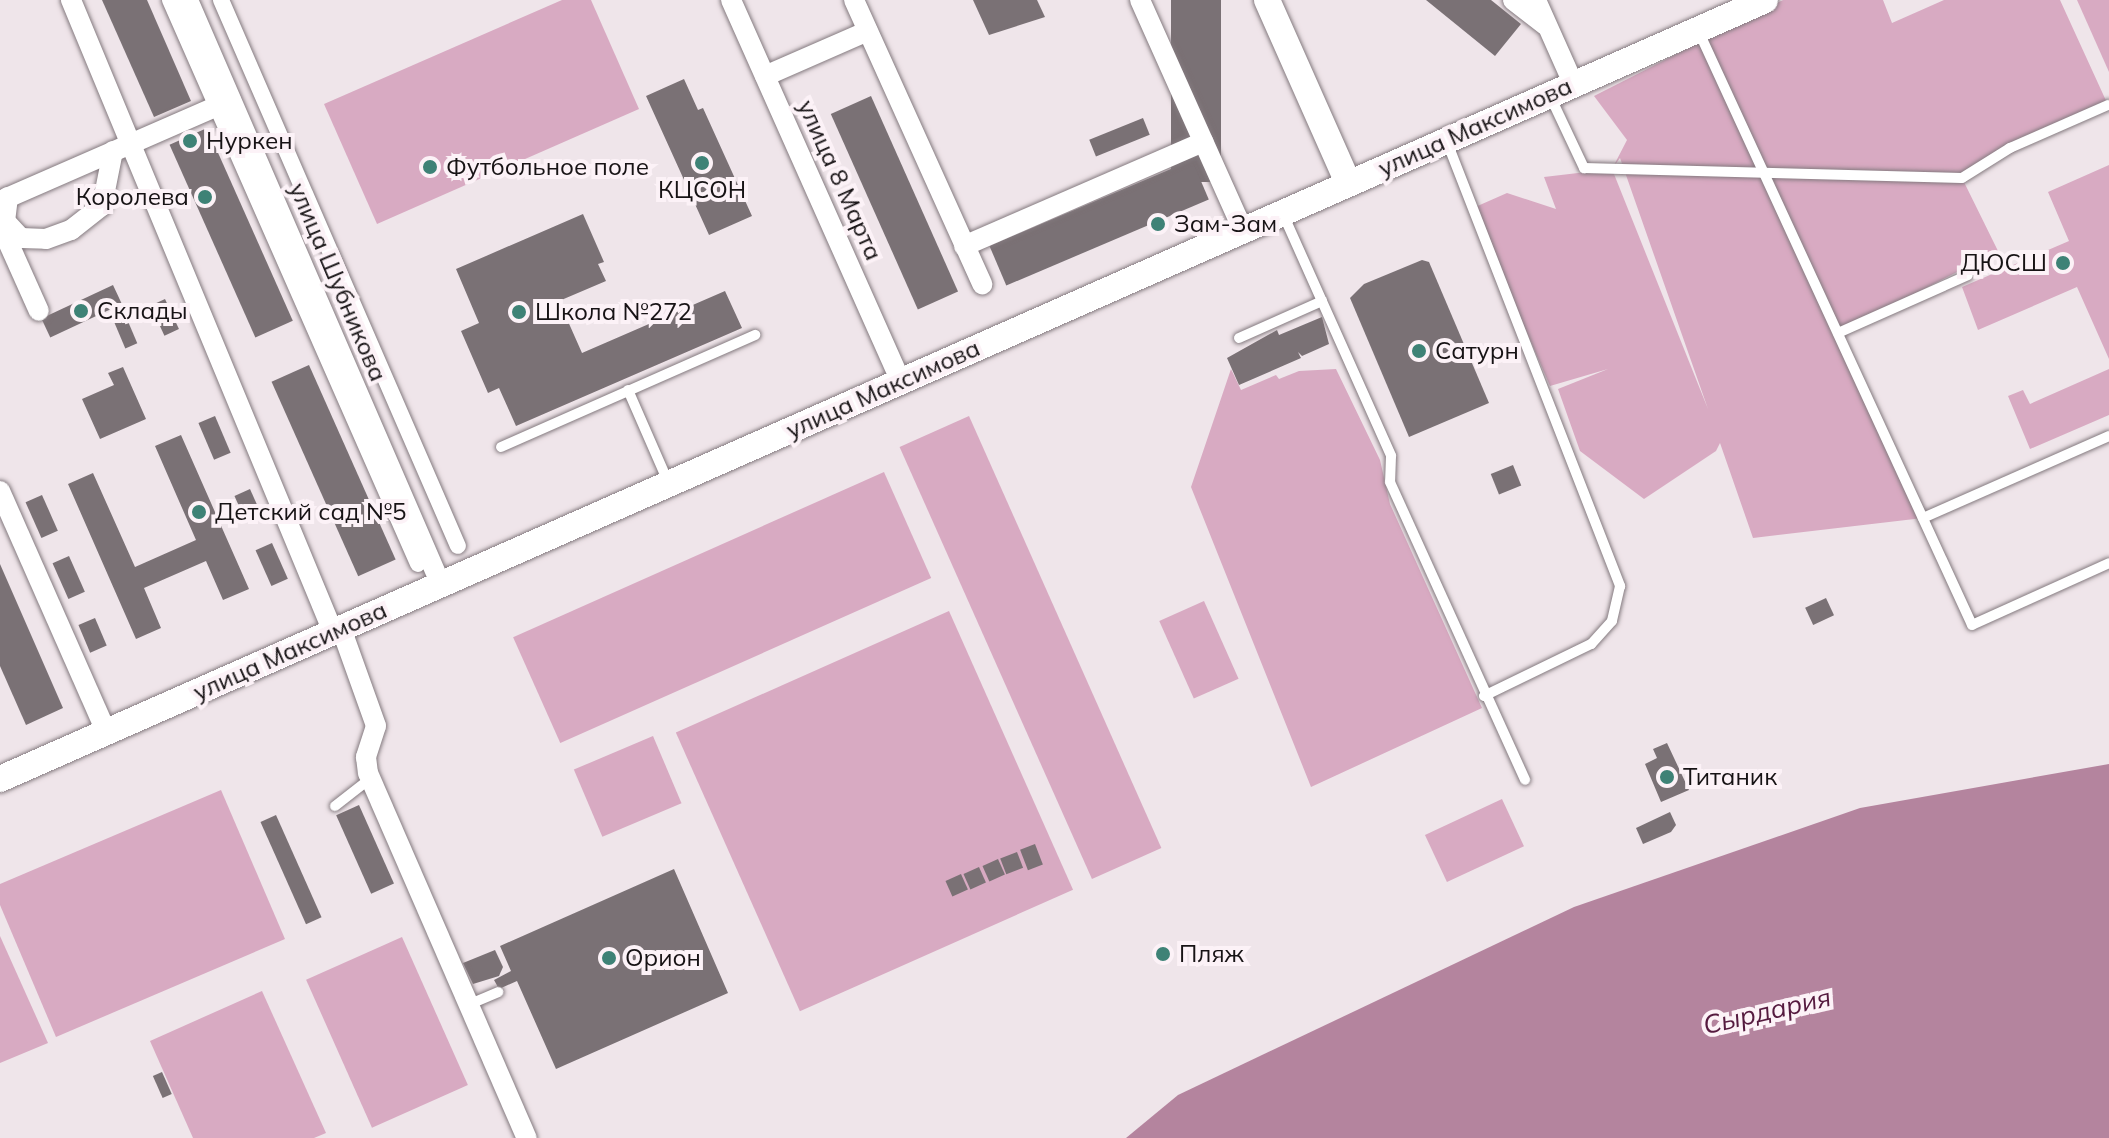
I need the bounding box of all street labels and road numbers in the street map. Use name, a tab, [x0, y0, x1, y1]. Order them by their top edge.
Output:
street label: улица Максимова	[1374, 71, 1576, 183]
street label: улица 8 Марта	[792, 95, 888, 265]
street label: улица Шубникова	[283, 179, 393, 385]
street label: улица Максимова	[782, 333, 984, 445]
street label: улица Максимова	[189, 595, 391, 707]

